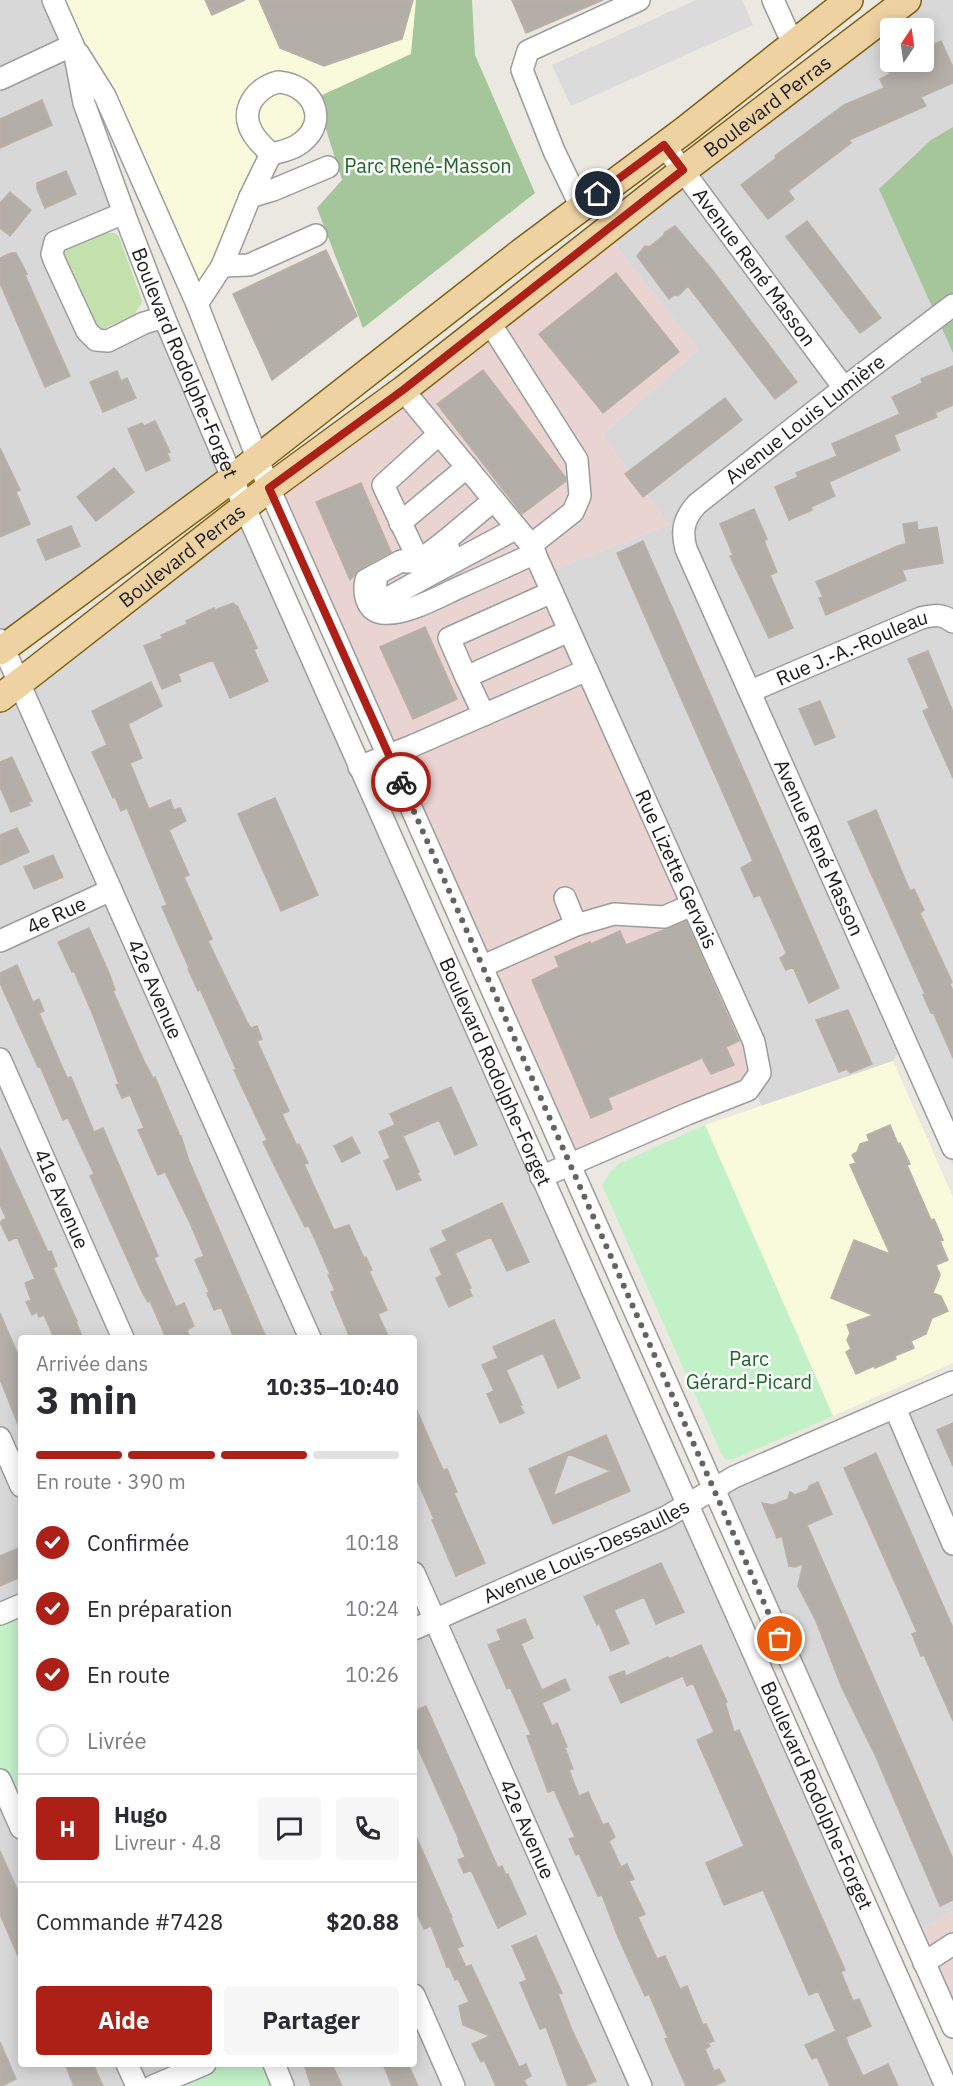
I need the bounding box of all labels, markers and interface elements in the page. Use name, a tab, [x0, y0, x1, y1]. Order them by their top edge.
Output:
north arrow	[880, 18, 934, 72]
map controls	[880, 18, 934, 72]
street label: Boulevard Perras	[698, 49, 836, 163]
park label: Parc René-Masson	[344, 152, 512, 179]
pin	[572, 168, 623, 219]
icon: home	[581, 177, 614, 210]
street label: Avenue René Masson	[687, 182, 823, 352]
street label: Boulevard Rodolphe-Forget	[126, 243, 245, 482]
street label: Avenue Louis Lumière	[719, 348, 890, 490]
street label: Boulevard Perras	[113, 498, 251, 613]
street label: Rue J.-A.-Rouleau	[772, 603, 930, 692]
courier	[371, 752, 431, 812]
street label: Avenue René Masson	[768, 755, 871, 940]
icon: bike	[385, 766, 418, 799]
street label: Rue Lizette Gervais	[629, 785, 724, 953]
street label: 4e Rue	[22, 889, 90, 940]
street label: 42e Avenue	[122, 935, 189, 1043]
street label: Boulevard Rodolphe-Forget	[433, 953, 558, 1190]
street label: 41e Avenue	[28, 1145, 96, 1253]
park label: Parc Gérard-Picard	[686, 1345, 812, 1395]
text: Arrivée dans	[36, 1350, 148, 1377]
text: 10:35–10:40	[266, 1372, 399, 1401]
text: 3 min	[36, 1374, 138, 1425]
text: En route · 390 m	[36, 1468, 186, 1495]
street label: Avenue Louis-Dessaulles	[479, 1492, 694, 1610]
icon: check	[36, 1526, 69, 1559]
text: Confirmée	[87, 1528, 189, 1557]
text: 10:18	[345, 1529, 399, 1556]
icon: check	[36, 1592, 69, 1625]
text: En préparation	[87, 1594, 233, 1623]
text: 10:24	[345, 1595, 399, 1622]
pin	[754, 1613, 805, 1664]
icon: bag	[763, 1622, 796, 1655]
icon: check	[36, 1658, 69, 1691]
text: En route	[87, 1660, 170, 1689]
text: 10:26	[345, 1661, 399, 1688]
street label: Boulevard Rodolphe-Forget	[755, 1677, 880, 1914]
text: Livrée	[87, 1726, 146, 1755]
street label: 42e Avenue	[494, 1775, 562, 1883]
button: chat	[258, 1797, 321, 1860]
button: phone	[336, 1797, 399, 1860]
text: Hugo	[114, 1800, 167, 1829]
text: H	[60, 1814, 75, 1843]
text: Livreur · 4.8	[114, 1829, 221, 1856]
text: Commande #7428	[36, 1907, 223, 1936]
text: $20.88	[326, 1907, 399, 1936]
button: Aide	[36, 1986, 212, 2055]
button: Partager	[224, 1986, 399, 2055]

